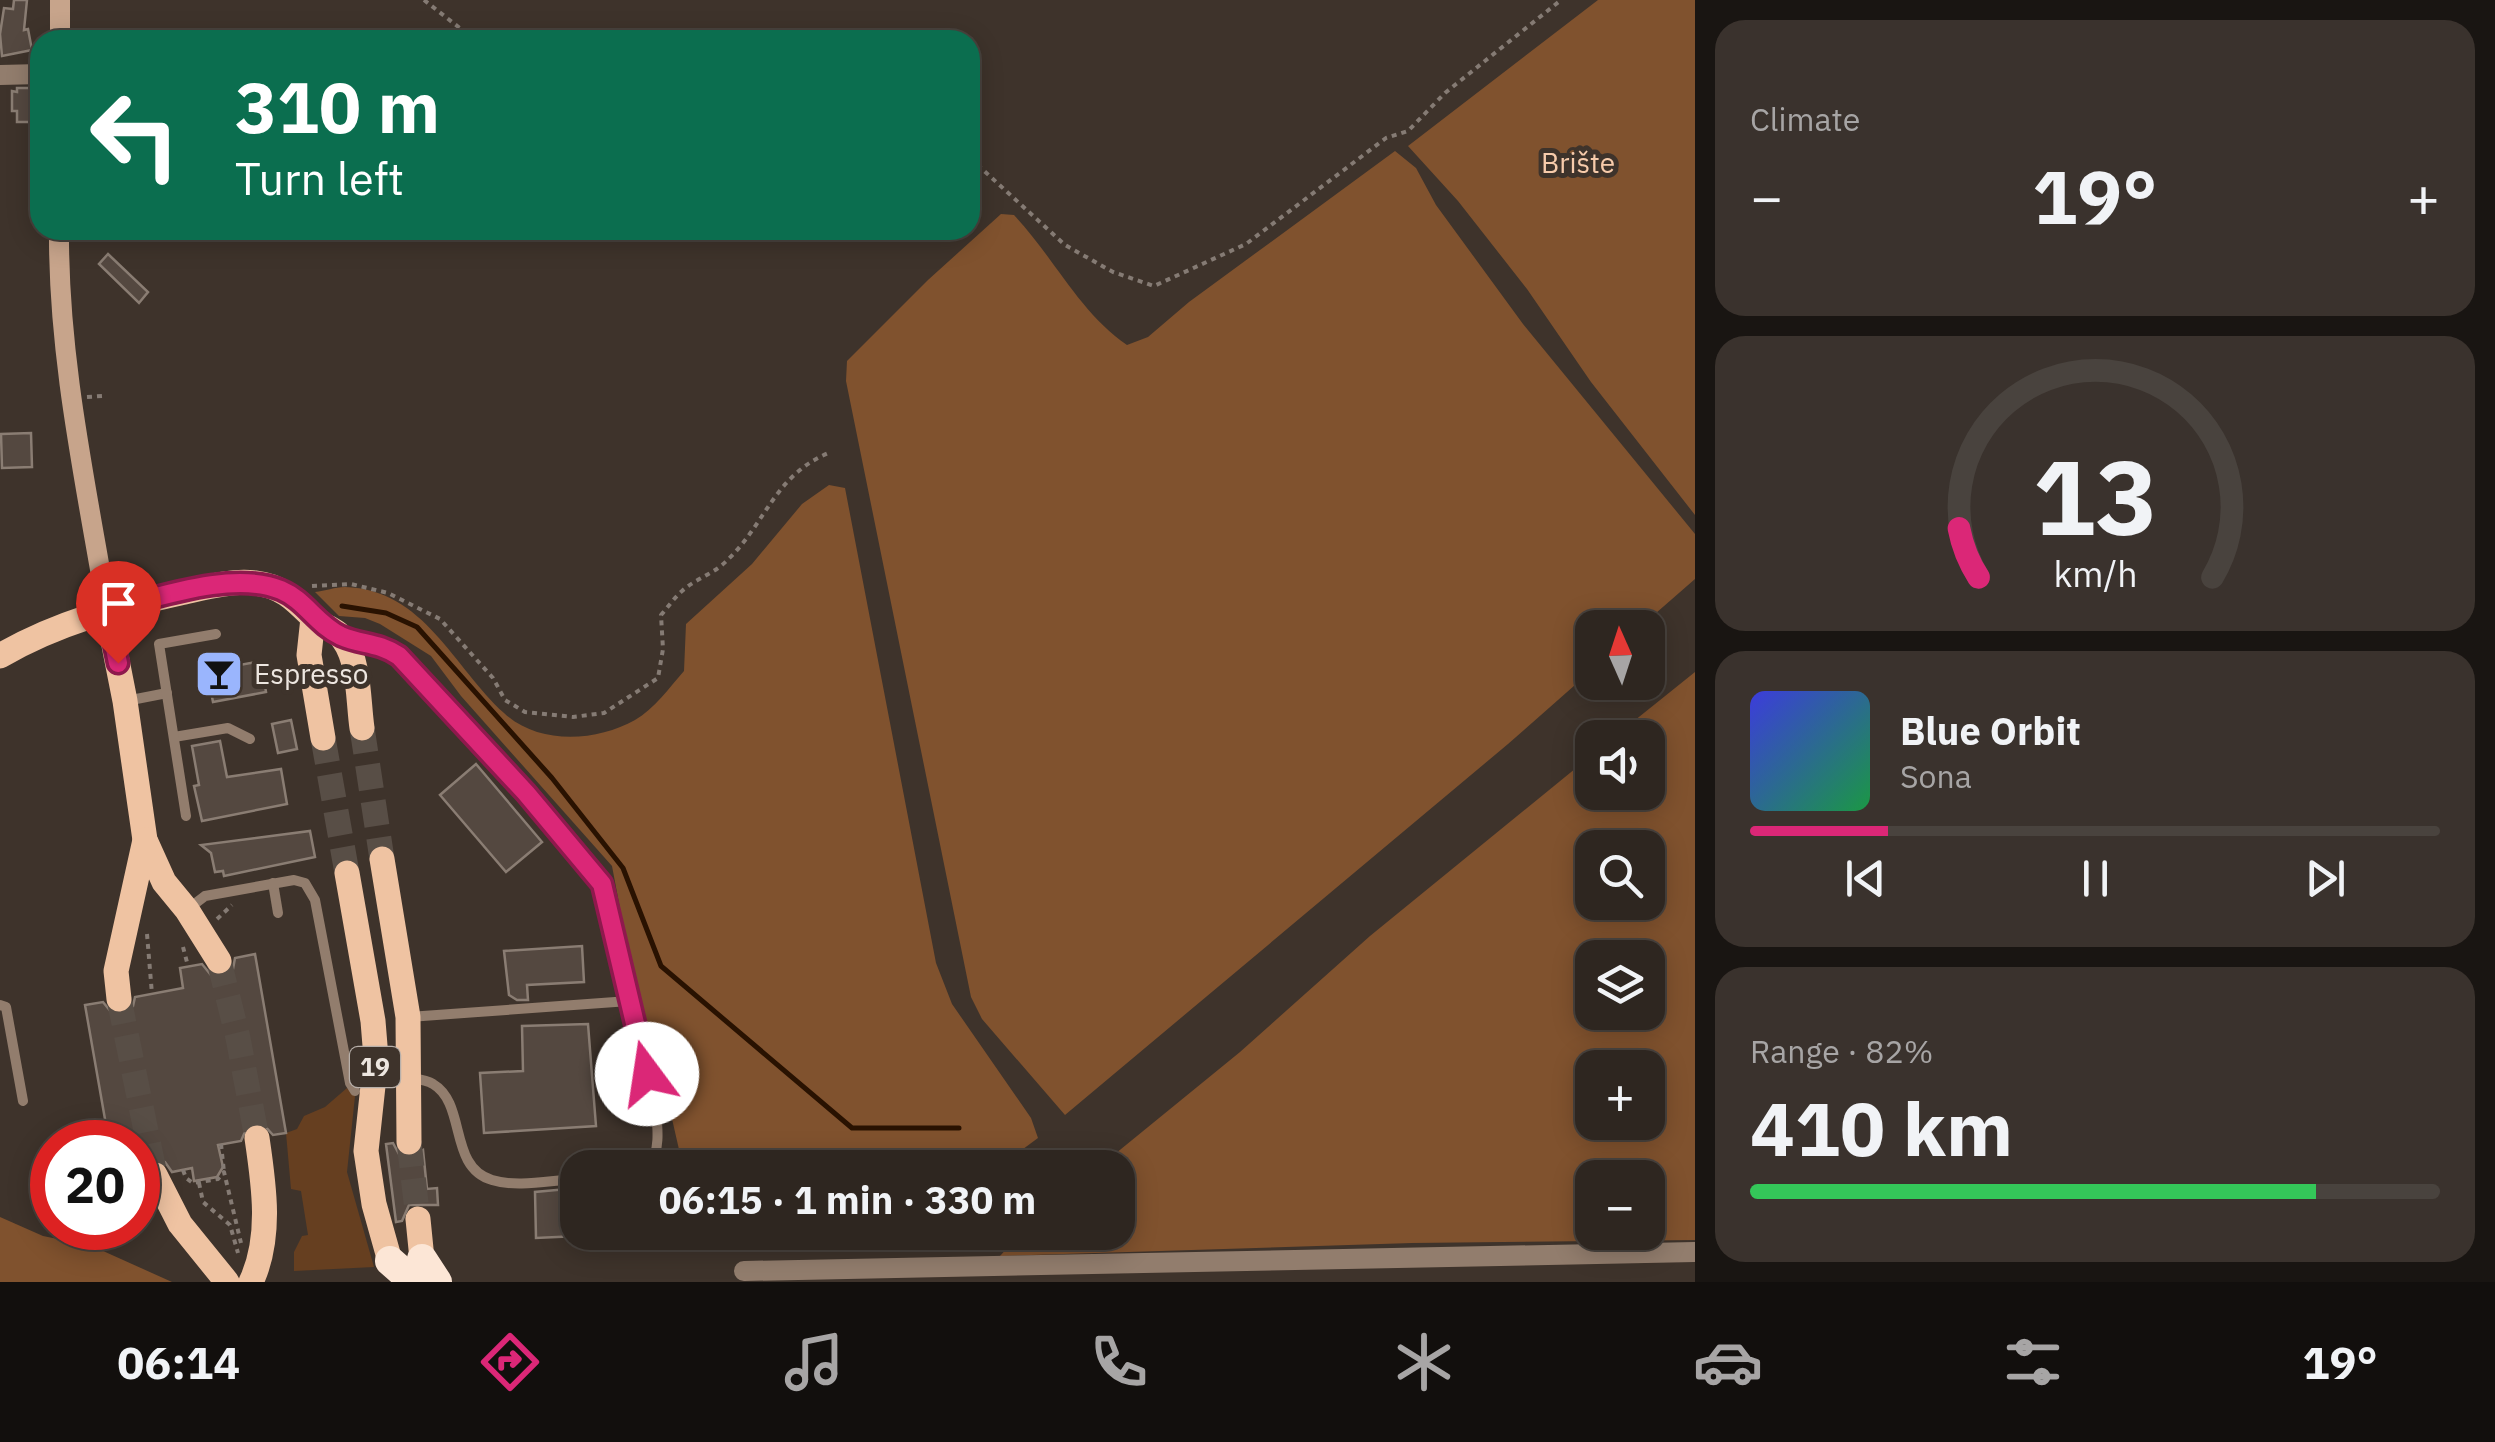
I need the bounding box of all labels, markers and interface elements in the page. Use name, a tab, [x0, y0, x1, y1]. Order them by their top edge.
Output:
text: 310 m	[235, 61, 440, 152]
icon: left	[70, 70, 200, 200]
text: Climate	[1750, 98, 1860, 140]
park label: Brište	[1541, 144, 1615, 181]
text: 19°	[2032, 147, 2158, 245]
text: Turn left	[235, 149, 404, 207]
text: −	[1750, 161, 1783, 232]
text: +	[2407, 161, 2440, 232]
text: 13	[2033, 428, 2157, 564]
text: km/h	[2053, 550, 2137, 597]
pin	[76, 561, 161, 664]
icon: arrive	[91, 576, 146, 631]
north arrow	[1575, 610, 1665, 700]
map controls	[1575, 610, 1665, 1250]
bar icon: Espresso	[193, 648, 245, 700]
place label: Espresso	[254, 655, 369, 692]
text: Blue Orbit	[1900, 706, 2081, 755]
button: sound	[1575, 720, 1665, 810]
text: Sona	[1900, 755, 1972, 797]
button: search	[1575, 830, 1665, 920]
icon: previous	[1838, 851, 1893, 906]
icon: pause	[2068, 851, 2123, 906]
icon: next	[2298, 851, 2353, 906]
button: layers	[1575, 940, 1665, 1030]
position arrow	[595, 1022, 699, 1126]
text: Range · 82%	[1750, 1030, 1933, 1072]
road number: 19	[350, 1047, 400, 1087]
button: +	[1575, 1050, 1665, 1140]
text: 410 km	[1750, 1079, 2013, 1177]
speed limit sign: 20	[30, 1120, 160, 1250]
button: −	[1575, 1160, 1665, 1250]
text: 06:15 · 1 min · 330 m	[659, 1175, 1036, 1224]
icon: directions	[475, 1327, 545, 1397]
icon: music	[779, 1327, 849, 1397]
icon: phone	[1084, 1327, 1154, 1397]
icon: climate	[1389, 1327, 1459, 1397]
icon: car	[1693, 1327, 1763, 1397]
icon: filters	[1998, 1327, 2068, 1397]
text: 06:14	[117, 1333, 240, 1391]
text: 19°	[2302, 1333, 2378, 1391]

